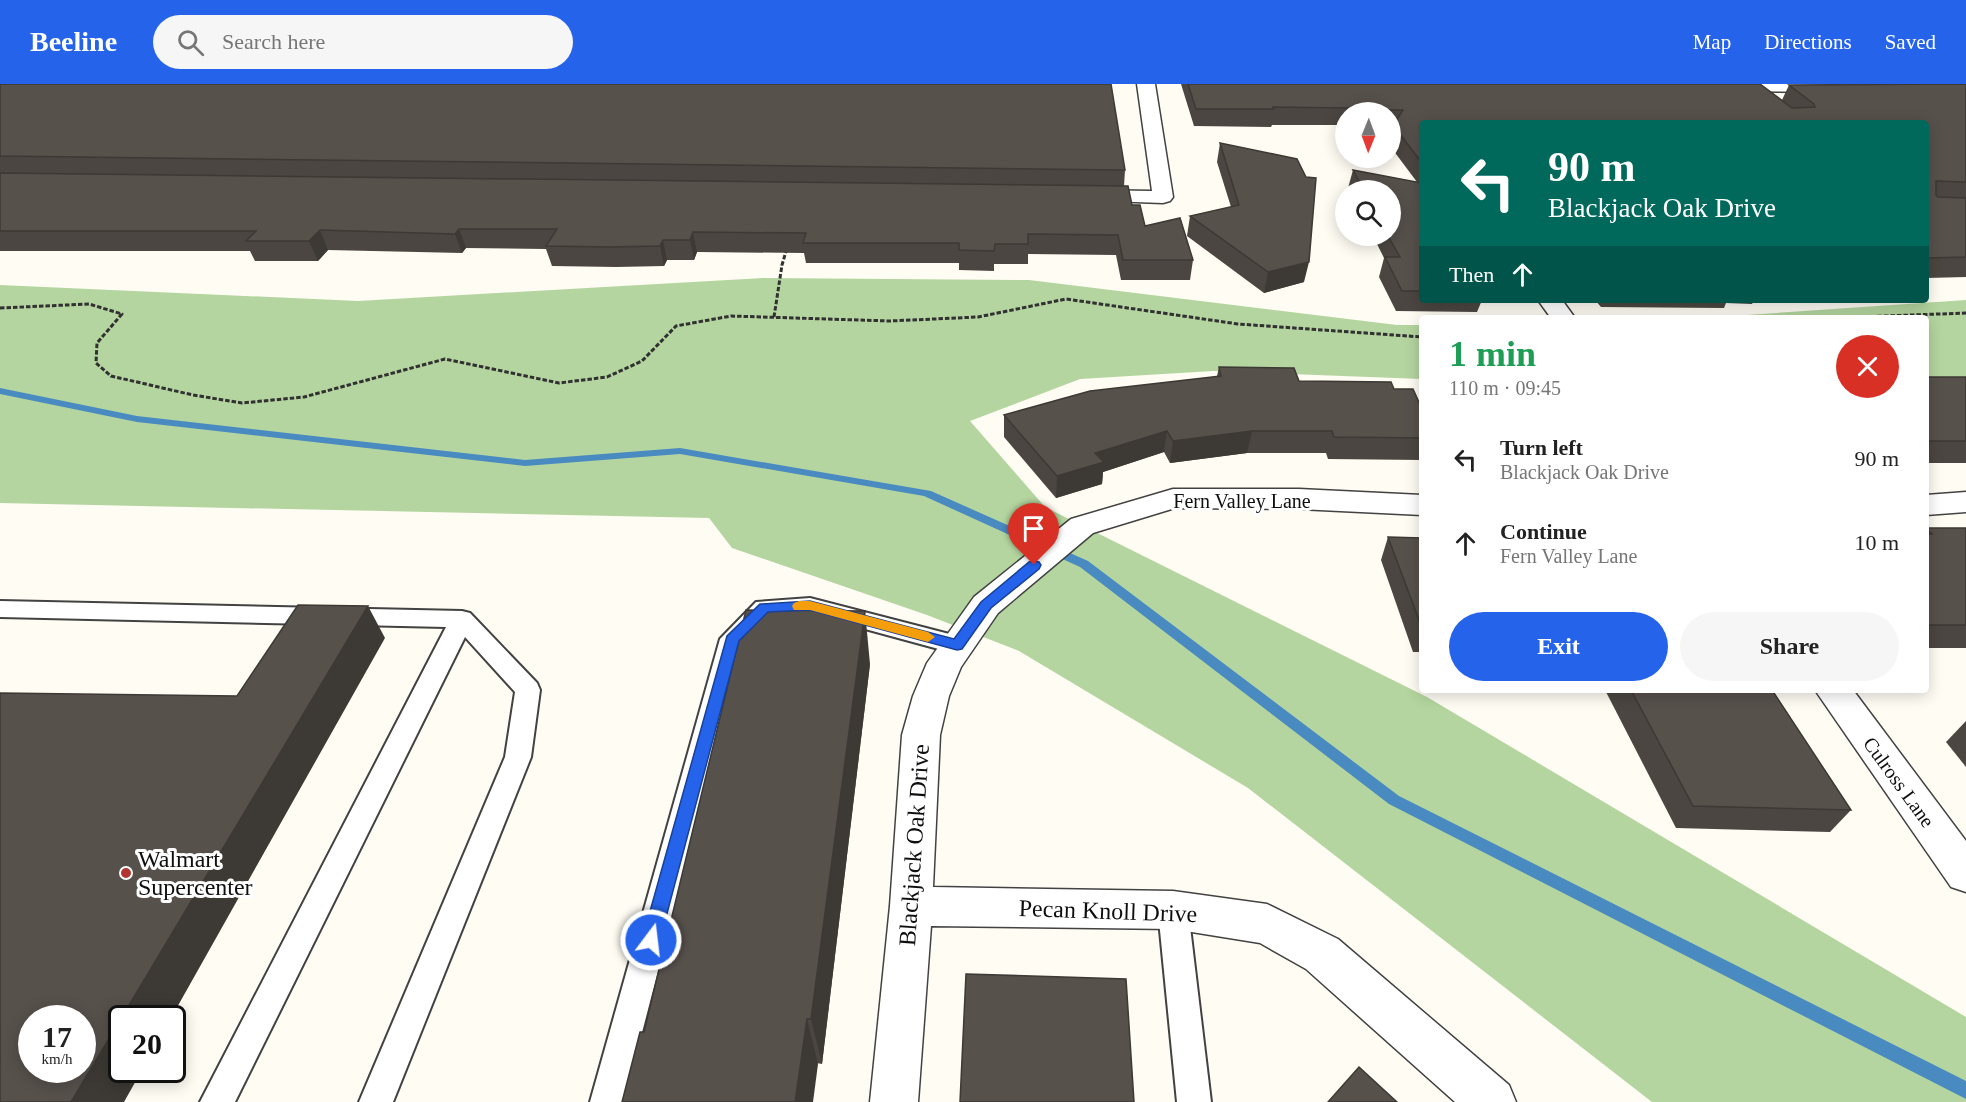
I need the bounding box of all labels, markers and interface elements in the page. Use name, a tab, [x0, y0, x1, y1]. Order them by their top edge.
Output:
search box	[153, 15, 573, 69]
text: Beeline	[30, 26, 117, 57]
icon: search	[174, 26, 207, 59]
text: Search here	[222, 29, 325, 54]
text: Map	[1693, 30, 1731, 54]
text: Directions	[1764, 30, 1852, 54]
text: Saved	[1885, 30, 1936, 54]
north arrow	[1335, 102, 1401, 168]
map controls	[1335, 102, 1401, 246]
icon: left	[1449, 144, 1527, 222]
text: 90 m	[1548, 144, 1636, 190]
button: search	[1335, 180, 1401, 246]
text: Blackjack Oak Drive	[1548, 193, 1776, 223]
icon: ahead	[1506, 258, 1539, 291]
text: Then	[1449, 262, 1494, 287]
text: 1 min	[1449, 334, 1536, 374]
button: close	[1836, 335, 1899, 398]
text: 110 m · 09:45	[1449, 377, 1561, 399]
text: Turn left	[1500, 435, 1583, 460]
icon: left	[1449, 443, 1482, 476]
text: 90 m	[1854, 446, 1899, 471]
text: Blackjack Oak Drive	[1500, 461, 1669, 483]
street label: Fern Valley Lane	[1173, 490, 1311, 513]
pin	[1008, 503, 1059, 565]
icon: arrive	[1017, 512, 1050, 545]
text: Continue	[1500, 519, 1587, 544]
icon: ahead	[1449, 527, 1482, 560]
text: 10 m	[1854, 530, 1899, 555]
text: Fern Valley Lane	[1500, 545, 1637, 567]
button: Exit	[1449, 612, 1668, 681]
button: Share	[1680, 612, 1899, 681]
street label: Culross Lane	[1859, 733, 1939, 831]
street label: Blackjack Oak Drive	[894, 743, 934, 947]
place label: Walmart Supercenter	[138, 846, 253, 900]
marker: Walmart Supercenter	[119, 866, 133, 880]
street label: Pecan Knoll Drive	[1018, 895, 1198, 927]
position arrow	[619, 908, 683, 972]
speed limit sign: 20	[108, 1005, 186, 1083]
text: 17	[42, 1020, 72, 1053]
text: km/h	[42, 1051, 72, 1067]

